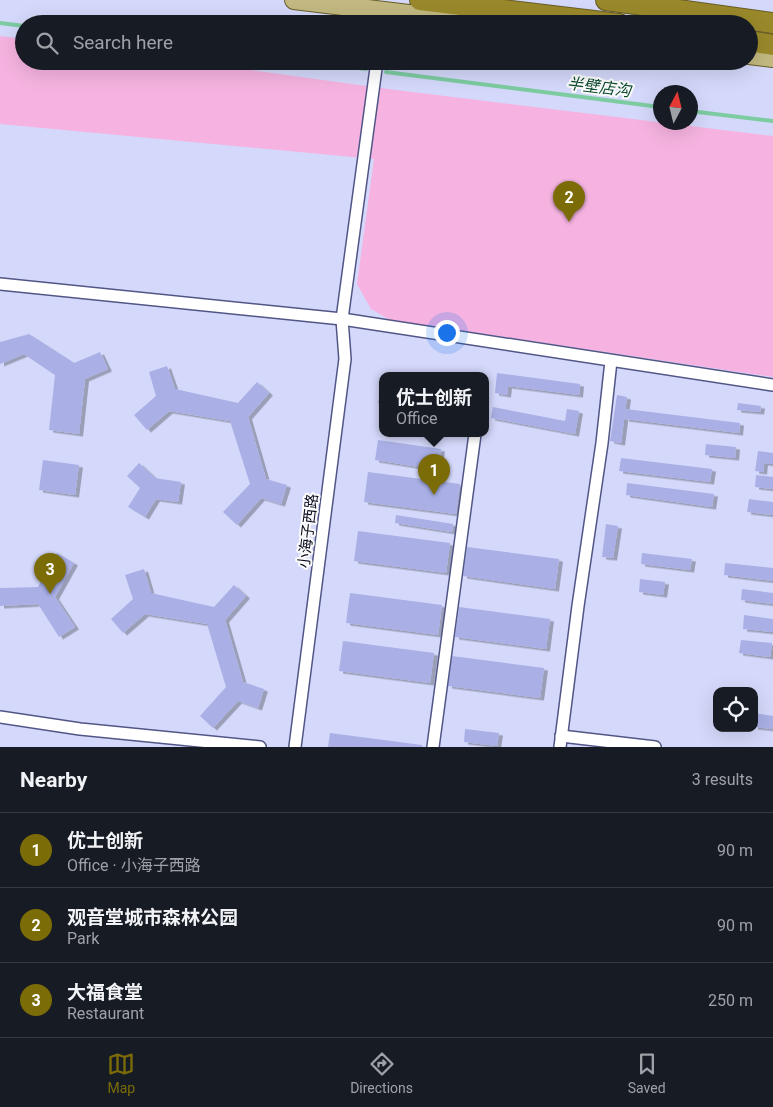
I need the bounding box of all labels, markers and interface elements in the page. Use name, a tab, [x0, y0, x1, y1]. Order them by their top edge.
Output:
search box	[15, 15, 758, 70]
icon: search	[33, 29, 61, 57]
text: Search here	[73, 31, 173, 54]
water label: 半壁店沟	[566, 74, 634, 101]
north arrow	[653, 85, 698, 130]
pin: 2	[553, 181, 585, 222]
your location	[434, 320, 460, 346]
popup	[379, 372, 489, 437]
text: 优士创新	[396, 386, 472, 409]
text: Office	[396, 409, 438, 428]
pin: 1	[418, 454, 450, 495]
street label: 小海子西路	[294, 493, 322, 569]
pin: 3	[34, 553, 66, 594]
map controls	[713, 687, 758, 732]
button: locate	[713, 687, 758, 732]
text: Nearby	[20, 768, 87, 792]
text: 3 results	[692, 770, 753, 789]
text: 优士创新	[67, 829, 143, 852]
text: 1	[31, 841, 41, 860]
text: 90 m	[717, 841, 753, 860]
text: Office · 小海子西路	[67, 856, 201, 875]
text: 观音堂城市森林公园	[67, 906, 238, 929]
text: 2	[31, 916, 41, 935]
text: 90 m	[717, 916, 753, 935]
text: Park	[67, 929, 99, 948]
text: 大福食堂	[67, 981, 143, 1004]
text: 3	[31, 991, 41, 1010]
text: 250 m	[708, 991, 753, 1010]
text: Restaurant	[67, 1004, 144, 1023]
tab: Map	[107, 1050, 135, 1096]
tab: Directions	[350, 1050, 413, 1096]
tab: Saved	[628, 1050, 666, 1096]

